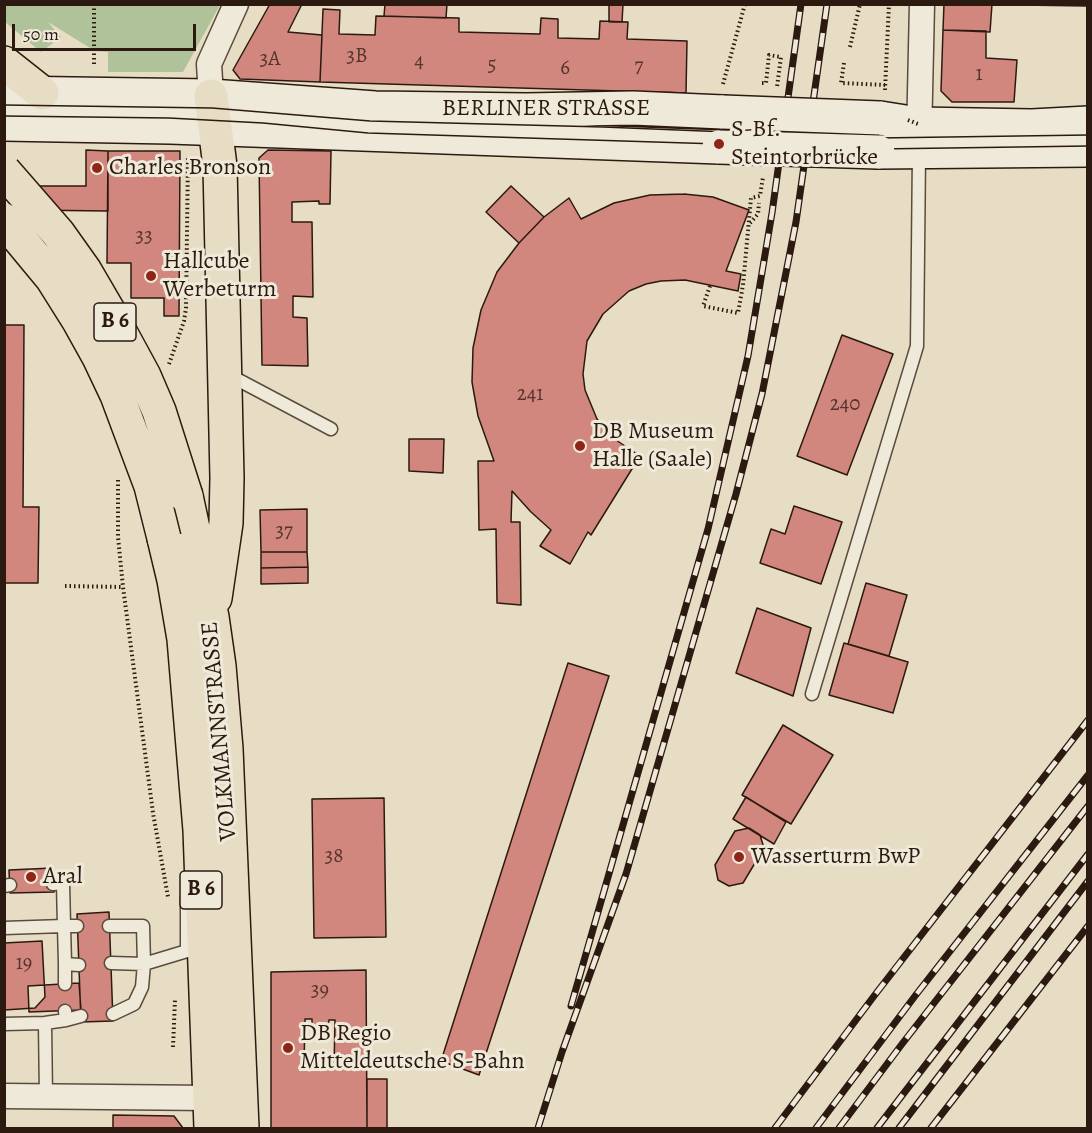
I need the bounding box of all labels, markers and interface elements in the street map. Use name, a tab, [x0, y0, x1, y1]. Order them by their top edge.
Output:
scale bar	[15, 12, 200, 50]
text: 50 m	[23, 22, 59, 46]
house number: 3B	[346, 44, 368, 70]
house number: 3A	[260, 47, 280, 73]
house number: 4	[414, 49, 424, 75]
house number: 5	[487, 53, 497, 79]
house number: 7	[635, 54, 643, 80]
house number: 6	[560, 56, 570, 82]
house number: 1	[975, 62, 983, 88]
street label: BERLINER STRASSE	[442, 95, 650, 123]
place label: S-Bf. Steintorbrücke	[731, 116, 878, 172]
marker: S-Bf. Steintorbrücke	[712, 137, 726, 151]
place label: Charles Bronson	[109, 154, 271, 182]
marker: Charles Bronson	[90, 161, 104, 175]
house number: 33	[135, 224, 153, 250]
place label: Hallcube Werbeturm	[163, 248, 277, 304]
marker: Hallcube Werbeturm	[144, 269, 158, 283]
road number: B 6	[94, 303, 136, 341]
house number: 241	[517, 382, 543, 408]
house number: 240	[830, 392, 860, 418]
place label: DB Museum Halle (Saale)	[592, 418, 714, 474]
marker: DB Museum Halle (Saale)	[573, 439, 587, 453]
house number: 37	[275, 519, 293, 545]
street label: VOLKMANNSTRASSE	[196, 620, 244, 842]
place label: Wasserturm BwP	[751, 843, 920, 871]
house number: 38	[325, 844, 343, 870]
marker: Wasserturm BwP	[732, 850, 746, 864]
place label: Aral	[43, 863, 83, 891]
marker: Aral	[24, 870, 38, 884]
road number: B 6	[180, 871, 222, 909]
house number: 19	[16, 951, 32, 977]
house number: 39	[311, 978, 329, 1004]
place label: DB Regio Mitteldeutsche S-Bahn	[300, 1020, 525, 1076]
marker: DB Regio Mitteldeutsche S-Bahn	[281, 1041, 295, 1055]

